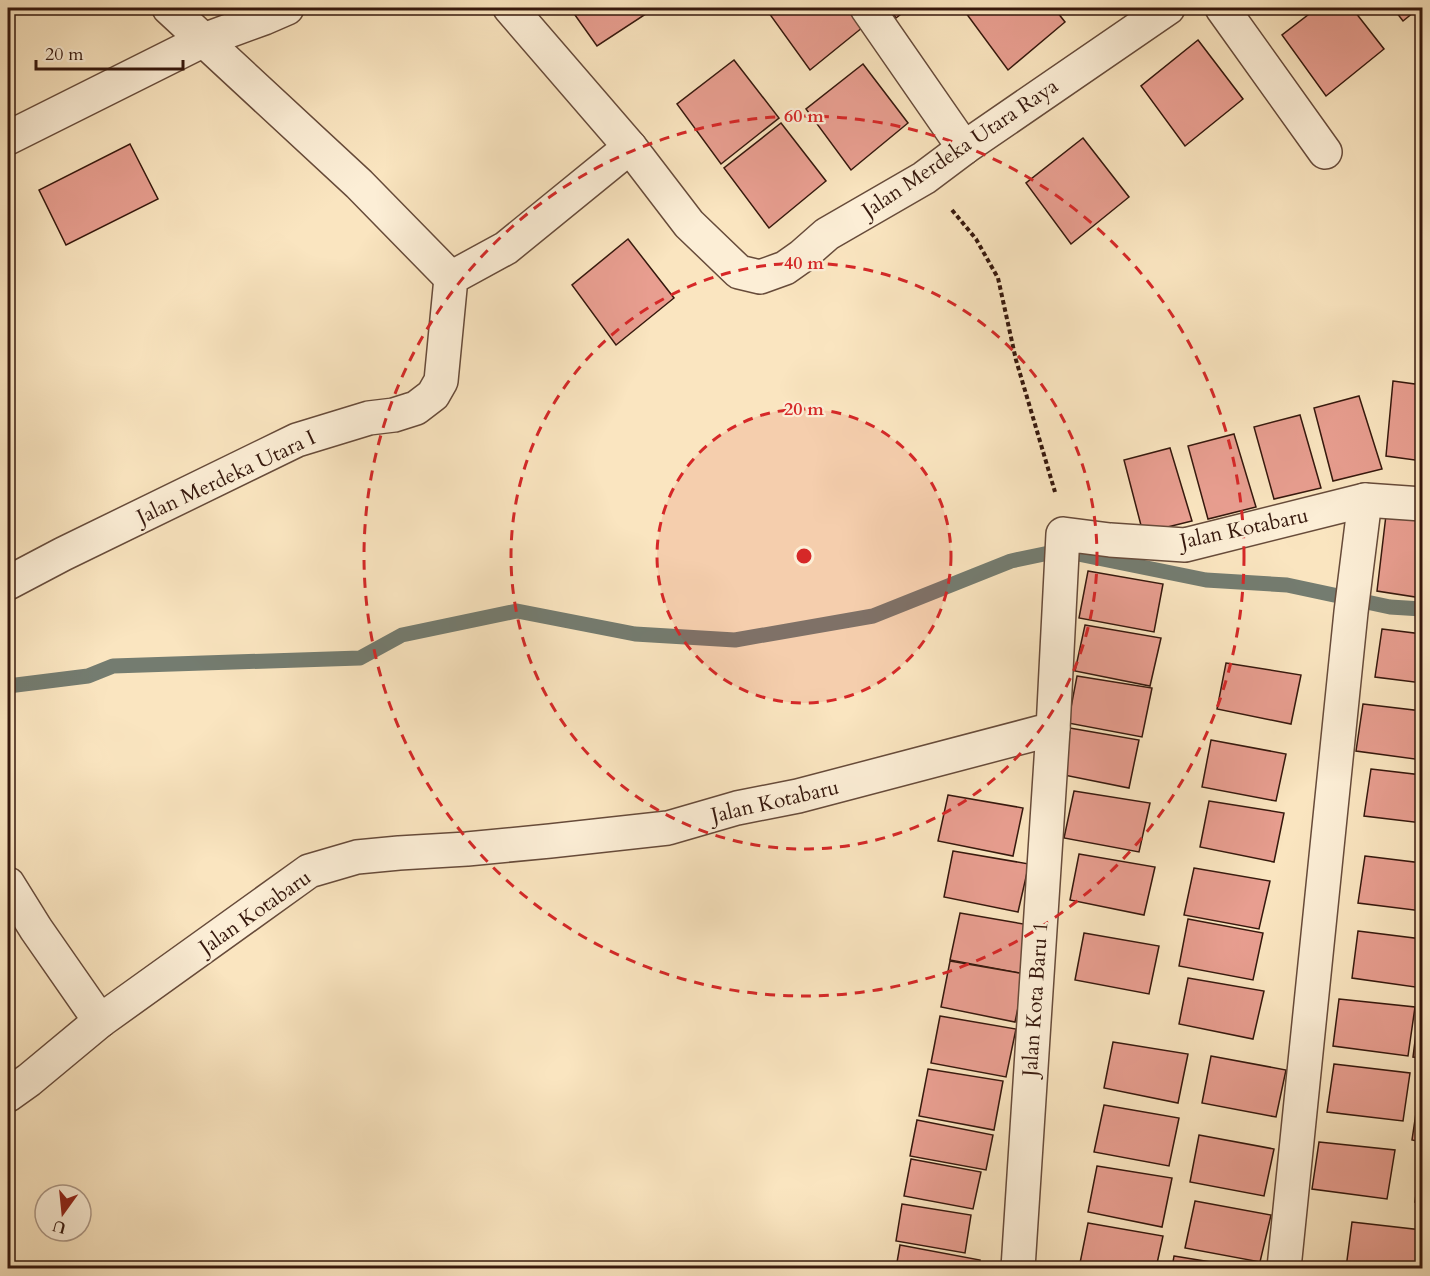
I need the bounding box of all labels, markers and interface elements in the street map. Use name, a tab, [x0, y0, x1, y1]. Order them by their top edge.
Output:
scale bar	[36, 33, 183, 71]
text: 20 m	[45, 42, 84, 67]
street label: Jalan Merdeka Utara Raya	[854, 72, 1064, 227]
text: 60 m	[784, 104, 824, 129]
text: 40 m	[784, 251, 824, 276]
text: 20 m	[784, 397, 824, 422]
street label: Jalan Merdeka Utara I	[129, 423, 320, 533]
street label: Jalan Kotabaru	[1174, 501, 1311, 557]
centre of rings	[794, 546, 814, 566]
street label: Jalan Kotabaru	[705, 773, 842, 831]
street label: Jalan Kotabaru	[191, 863, 317, 963]
street label: Jalan Kota Baru 1	[1015, 920, 1055, 1081]
north arrow	[33, 1183, 93, 1243]
text: U	[50, 1214, 69, 1239]

